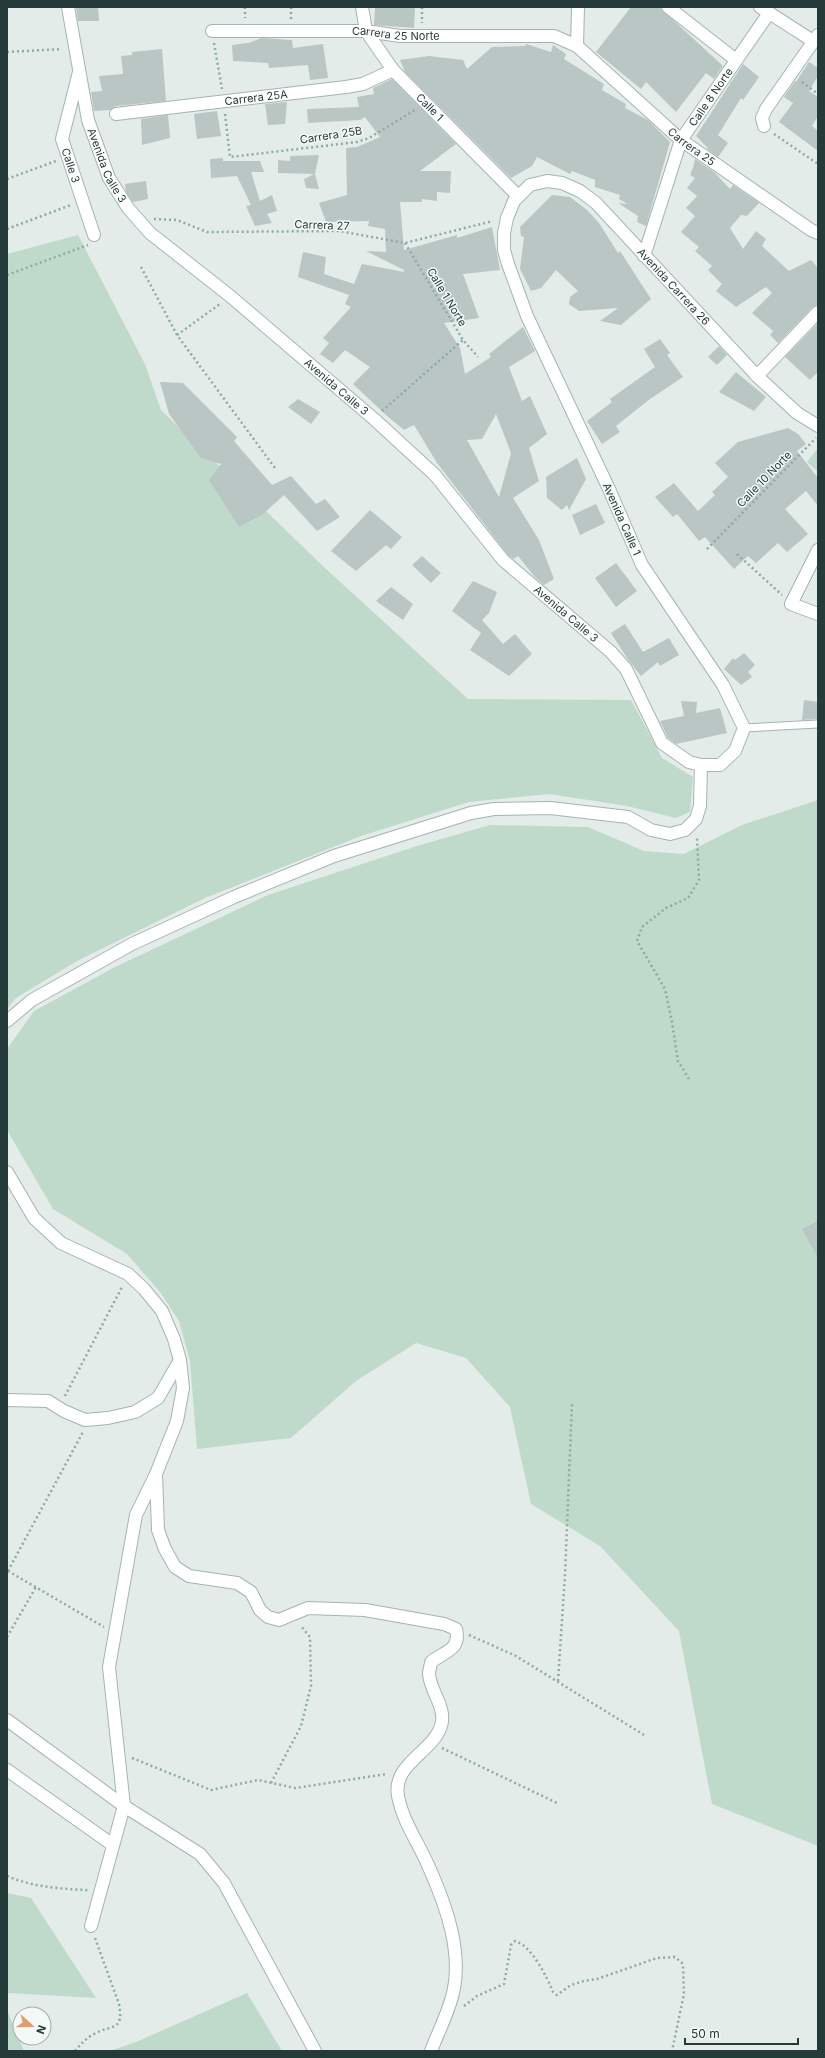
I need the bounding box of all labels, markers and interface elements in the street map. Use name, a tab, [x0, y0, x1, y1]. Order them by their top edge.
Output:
street label: Carrera 25 Norte	[352, 24, 440, 43]
street label: Calle 8 Norte	[686, 65, 736, 129]
street label: Carrera 25A	[224, 87, 289, 108]
street label: Calle 1	[413, 90, 447, 124]
street label: Carrera 25B	[299, 123, 363, 147]
street label: Carrera 25	[665, 124, 718, 169]
street label: Avenida Calle 3	[85, 126, 130, 205]
street label: Calle 3	[58, 146, 83, 185]
street label: Carrera 27	[294, 217, 350, 233]
street label: Avenida Carrera 26	[634, 245, 713, 328]
street label: Calle 1 Norte	[424, 265, 470, 329]
street label: Avenida Calle 3	[301, 355, 372, 418]
street label: Calle 10 Norte	[734, 448, 794, 510]
street label: Avenida Calle 1	[600, 481, 644, 557]
street label: Avenida Calle 3	[531, 582, 601, 645]
north arrow	[12, 2006, 52, 2046]
scale bar	[685, 2020, 798, 2046]
text: N	[33, 2023, 49, 2036]
text: 50 m	[691, 2026, 720, 2041]

